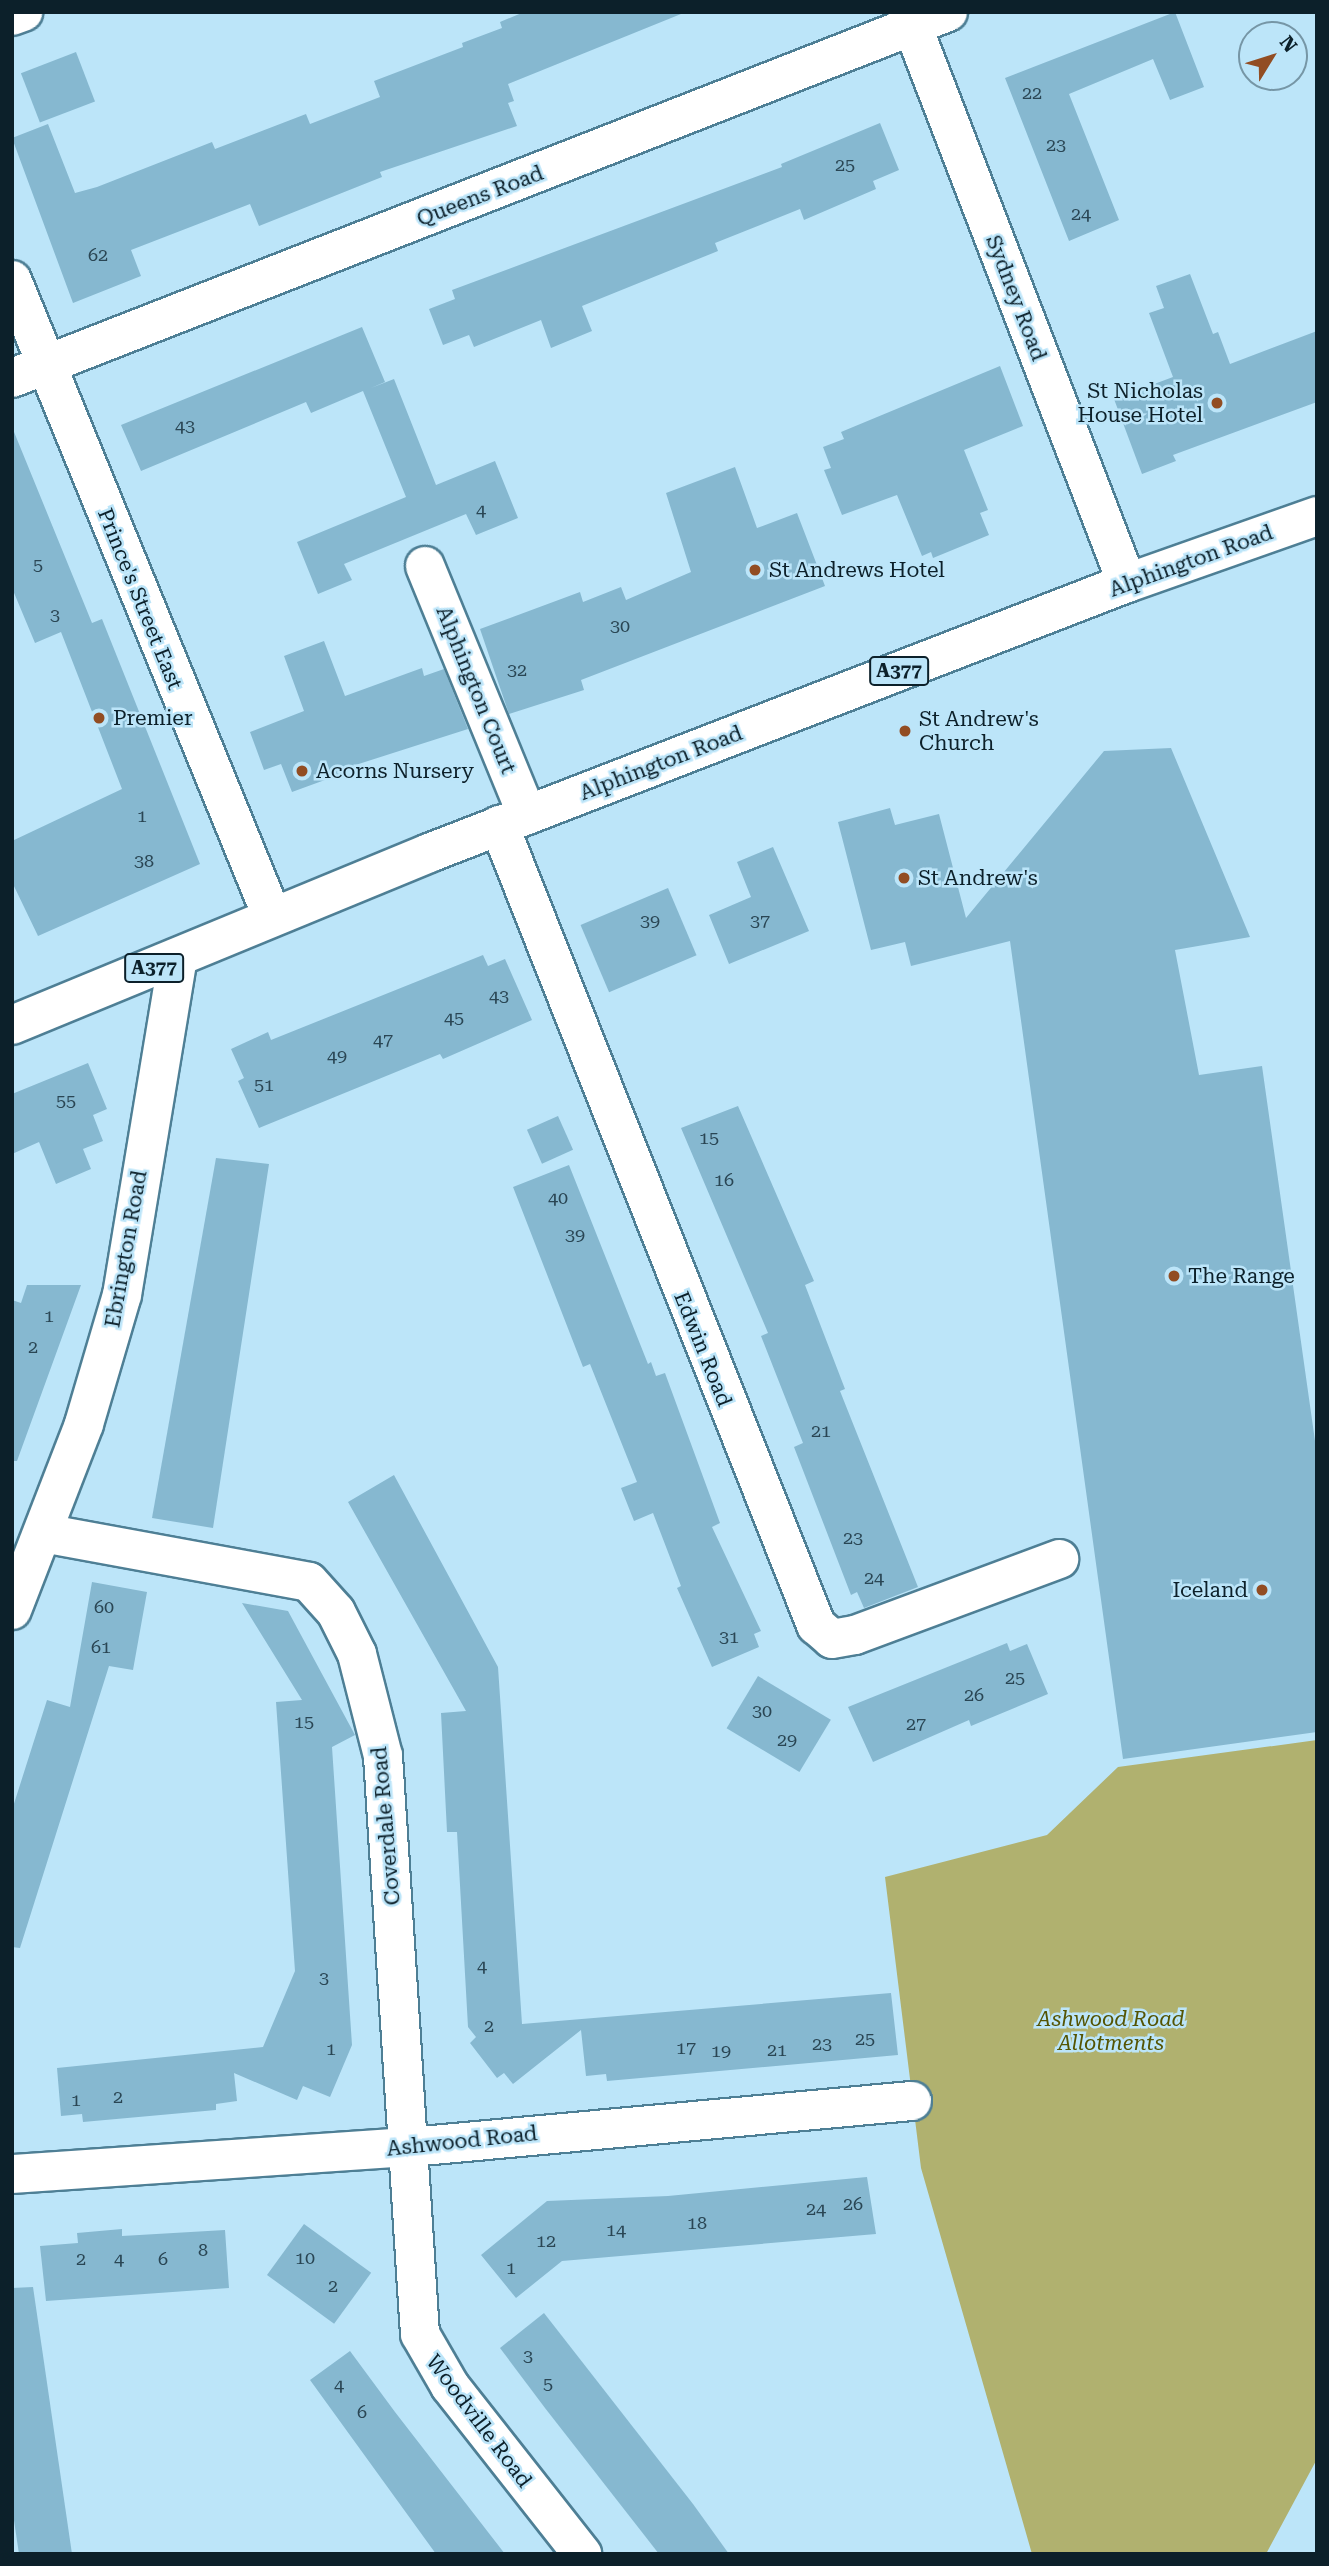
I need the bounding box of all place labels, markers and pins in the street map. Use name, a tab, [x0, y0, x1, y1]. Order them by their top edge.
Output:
place label: St Nicholas House Hotel	[1077, 378, 1203, 428]
marker: St Nicholas House Hotel	[1209, 395, 1225, 411]
place label: St Andrews Hotel	[769, 557, 945, 583]
marker: St Andrews Hotel	[747, 562, 763, 578]
place label: Premier	[113, 705, 193, 731]
place label: St Andrew's Church	[919, 706, 1039, 756]
marker: Premier	[91, 710, 107, 726]
marker: St Andrew's Church	[897, 723, 913, 739]
place label: Acorns Nursery	[316, 758, 474, 784]
marker: Acorns Nursery	[294, 763, 310, 779]
place label: St Andrew's	[918, 865, 1038, 891]
marker: St Andrew's	[896, 870, 912, 886]
place label: The Range	[1188, 1263, 1295, 1289]
marker: The Range	[1166, 1268, 1182, 1284]
place label: Iceland	[1172, 1577, 1248, 1603]
marker: Iceland	[1254, 1582, 1270, 1598]

